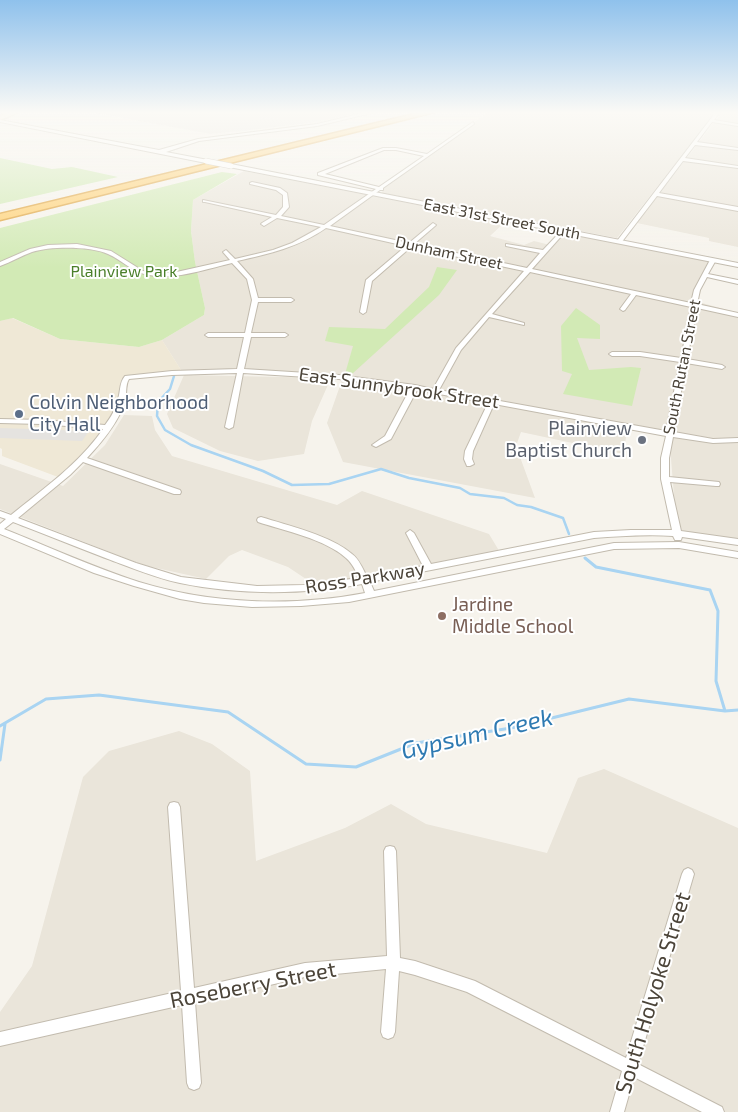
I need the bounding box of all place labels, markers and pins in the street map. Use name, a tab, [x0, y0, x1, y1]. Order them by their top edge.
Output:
place label: Colvin Neighborhood City Hall	[29, 392, 209, 436]
marker: Colvin Neighborhood City Hall	[13, 408, 25, 420]
place label: Plainview Baptist Church	[505, 418, 632, 462]
marker: Plainview Baptist Church	[636, 434, 648, 446]
place label: Jardine Middle School	[452, 594, 573, 638]
marker: Jardine Middle School	[436, 610, 448, 622]

